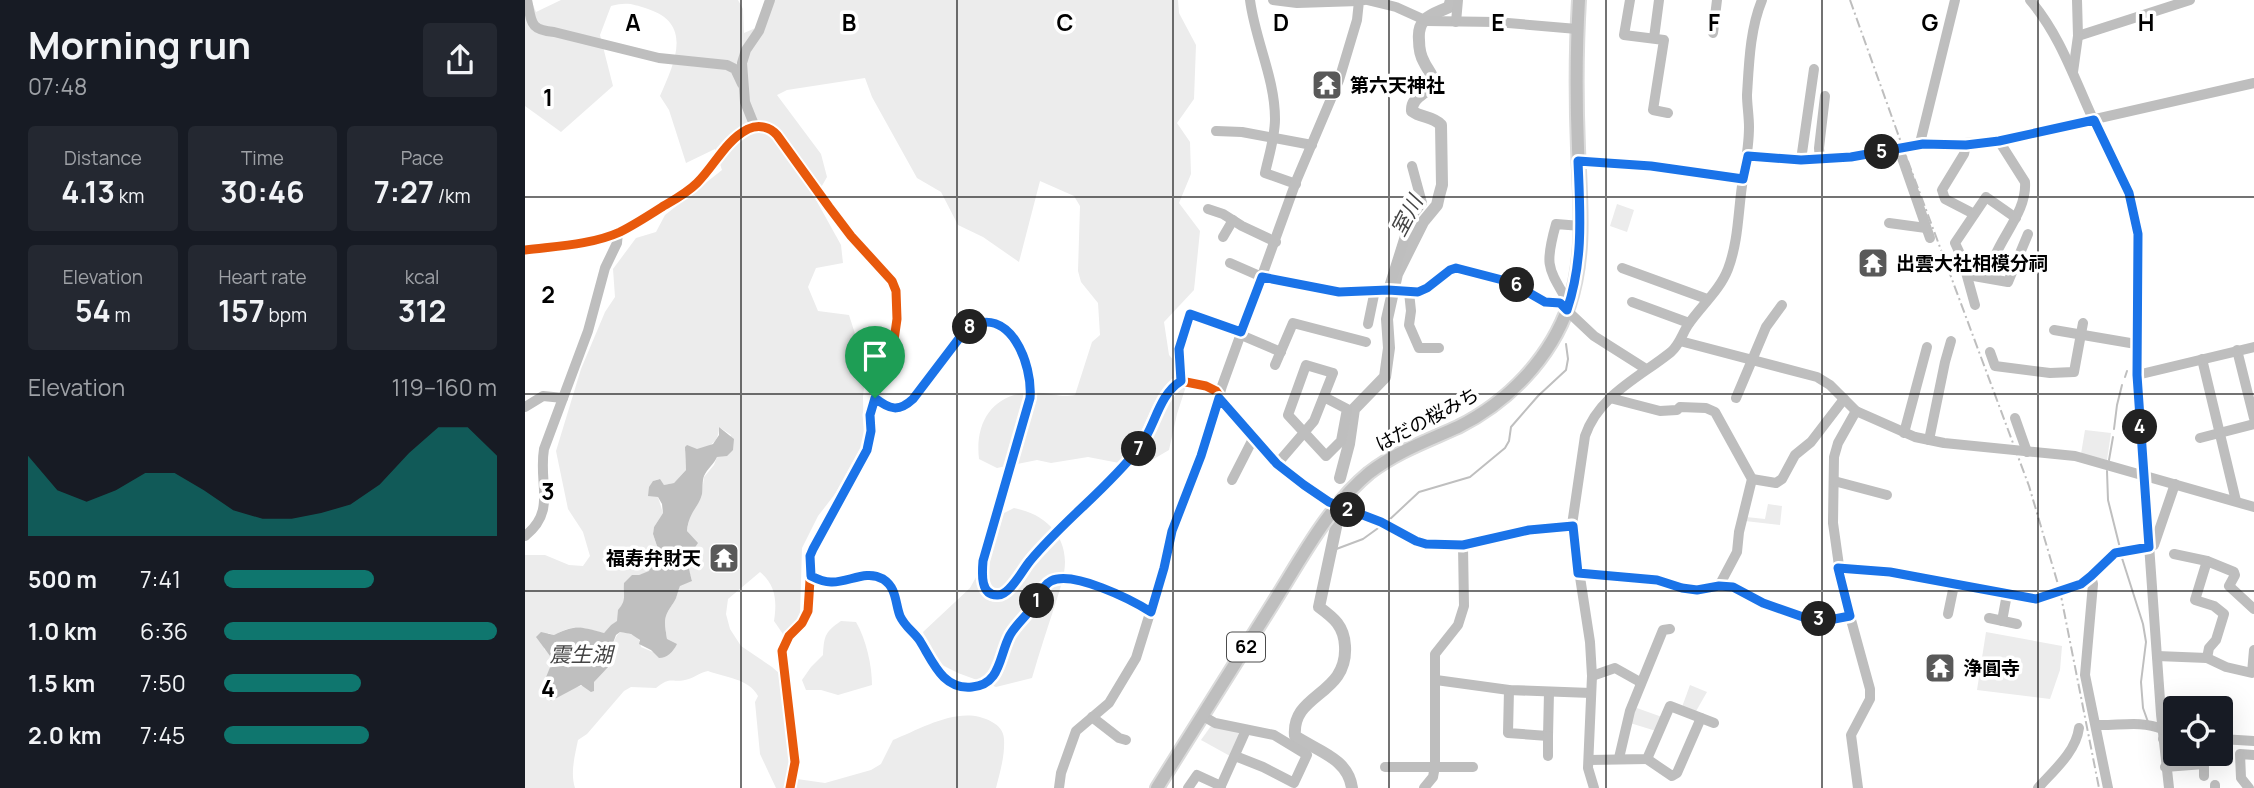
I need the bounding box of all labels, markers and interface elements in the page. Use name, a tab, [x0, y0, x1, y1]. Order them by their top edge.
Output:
text: A	[625, 6, 641, 38]
text: B	[842, 6, 856, 38]
text: C	[1057, 6, 1074, 38]
text: D	[1273, 6, 1289, 38]
text: E	[1491, 6, 1505, 38]
text: F	[1708, 6, 1720, 38]
text: G	[1922, 6, 1939, 38]
text: H	[2138, 6, 2154, 38]
text: Morning run	[28, 18, 251, 70]
button: share	[423, 23, 497, 97]
temple icon: 第六天神社	[1310, 68, 1344, 102]
text: 07:48	[28, 70, 87, 102]
place label: 第六天神社	[1350, 72, 1445, 98]
text: 1	[543, 81, 553, 113]
pin: 5	[1865, 134, 1899, 170]
text: 5	[1876, 138, 1887, 164]
text: Distance	[64, 145, 142, 171]
text: Time	[241, 145, 284, 171]
text: Pace	[401, 145, 444, 171]
text: 4.13	[61, 171, 115, 212]
text: 30:46	[220, 171, 305, 212]
text: 7:27	[374, 171, 434, 212]
text: km	[115, 183, 144, 209]
text: /km	[434, 183, 471, 209]
water label: 室川	[1384, 189, 1429, 241]
temple icon: 出雲大社相模分祠	[1856, 246, 1890, 280]
place label: 出雲大社相模分祠	[1896, 250, 2048, 276]
text: Elevation	[63, 264, 143, 290]
text: Heart rate	[218, 264, 307, 290]
text: kcal	[405, 264, 440, 290]
pin: 6	[1499, 268, 1535, 302]
text: 6	[1511, 271, 1522, 297]
text: 2	[541, 278, 555, 310]
text: 54	[75, 290, 111, 331]
text: 157	[218, 290, 265, 331]
text: 312	[398, 290, 446, 331]
text: m	[111, 302, 131, 328]
text: bpm	[265, 302, 307, 328]
pin: 8	[953, 310, 987, 344]
text: 8	[964, 313, 975, 339]
pin	[845, 326, 905, 398]
icon: arrive	[856, 337, 894, 375]
text: Elevation	[28, 371, 125, 403]
text: 119–160 m	[391, 371, 497, 403]
street label: はだの桜みち	[1371, 381, 1483, 457]
pin: 4	[2123, 410, 2157, 444]
text: 4	[2134, 413, 2145, 439]
pin: 7	[1121, 432, 1157, 466]
text: 7	[1133, 435, 1144, 461]
text: 3	[541, 475, 555, 507]
pin: 2	[1331, 492, 1365, 528]
text: 2	[1342, 496, 1353, 522]
temple icon: 福寿弁財天	[707, 541, 741, 575]
place label: 福寿弁財天	[606, 545, 701, 571]
text: 500 m	[28, 563, 97, 595]
text: 7:41	[140, 563, 181, 595]
pin: 1	[1019, 584, 1055, 618]
text: 1	[1032, 587, 1041, 613]
pin: 3	[1801, 602, 1837, 636]
text: 3	[1813, 605, 1824, 631]
text: 1.0 km	[28, 615, 97, 647]
text: 6:36	[140, 615, 188, 647]
road number: 62	[1227, 632, 1265, 662]
water label: 震生湖	[550, 640, 615, 668]
temple icon: 浄圓寺	[1923, 651, 1957, 685]
place label: 浄圓寺	[1963, 655, 2020, 681]
text: 1.5 km	[28, 667, 95, 699]
text: 7:50	[140, 667, 186, 699]
text: 4	[541, 672, 555, 704]
map controls	[2163, 696, 2233, 766]
button: locate	[2163, 696, 2233, 766]
text: 2.0 km	[28, 719, 101, 751]
text: 7:45	[140, 719, 185, 751]

